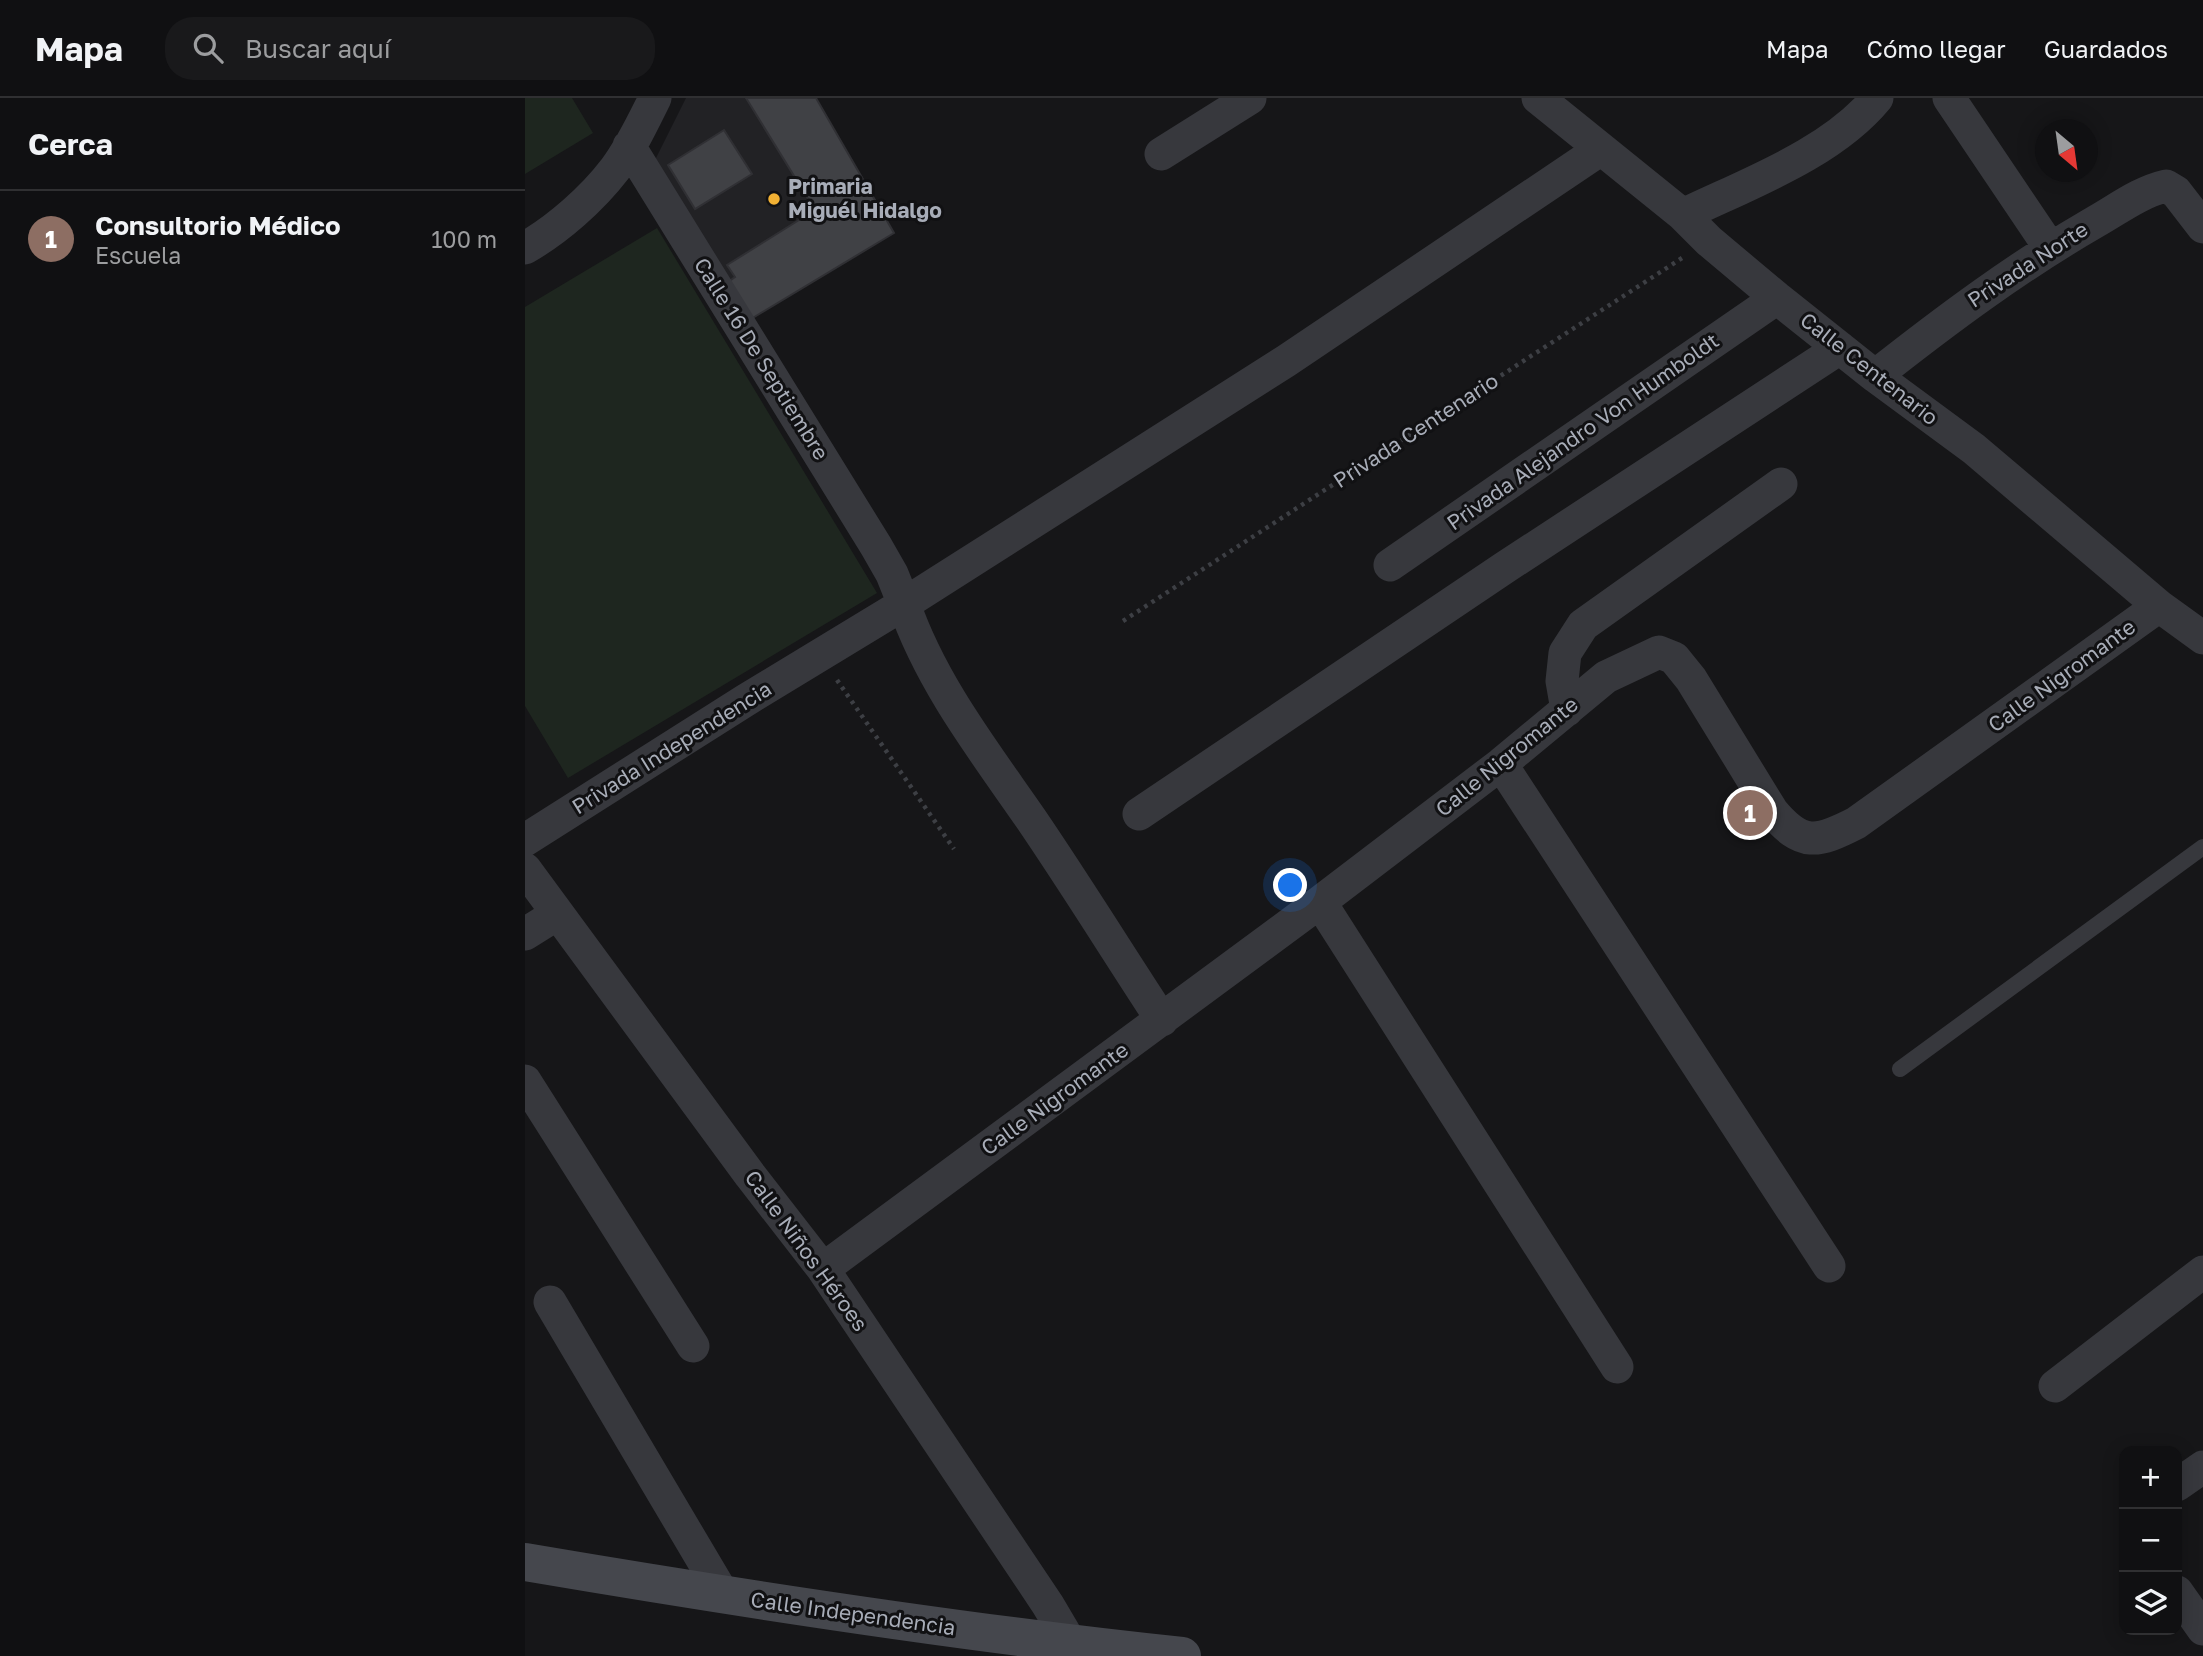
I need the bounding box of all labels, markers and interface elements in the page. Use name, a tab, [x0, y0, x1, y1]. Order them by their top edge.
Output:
search box	[165, 17, 655, 80]
text: Mapa	[35, 29, 123, 68]
icon: search	[189, 29, 227, 67]
text: Buscar aquí	[245, 33, 391, 64]
text: Mapa	[1766, 34, 1829, 63]
text: Cómo llegar	[1867, 34, 2006, 63]
text: Guardados	[2044, 34, 2168, 63]
north arrow	[2035, 119, 2098, 182]
text: Cerca	[28, 126, 113, 162]
place label: Primaria Miguél Hidalgo	[788, 173, 942, 223]
marker: Primaria Miguél Hidalgo	[766, 191, 782, 207]
text: Consultorio Médico	[95, 210, 341, 241]
street label: Privada Norte	[1962, 216, 2093, 313]
text: 1	[45, 225, 57, 253]
text: 100 m	[431, 225, 497, 253]
text: Escuela	[95, 241, 181, 269]
street label: Calle 16 De Septiembre	[689, 253, 835, 464]
street label: Calle Centenario	[1796, 306, 1944, 430]
street label: Privada Alejandro Von Humboldt	[1441, 327, 1724, 535]
street label: Privada Centenario	[1328, 367, 1503, 493]
street label: Calle Nigromante	[1983, 613, 2140, 737]
street label: Privada Independencia	[567, 675, 776, 819]
street label: Calle Nigromante	[1430, 691, 1583, 822]
pin: 1	[1727, 787, 1773, 839]
your location	[1273, 868, 1307, 902]
street label: Calle Nigromante	[976, 1036, 1133, 1160]
street label: Calle Niños Héroes	[740, 1165, 874, 1336]
map controls	[2119, 1446, 2182, 1635]
button: +	[2119, 1446, 2182, 1509]
button: −	[2119, 1509, 2182, 1572]
button: layers	[2119, 1572, 2182, 1635]
street label: Calle Independencia	[749, 1586, 957, 1640]

